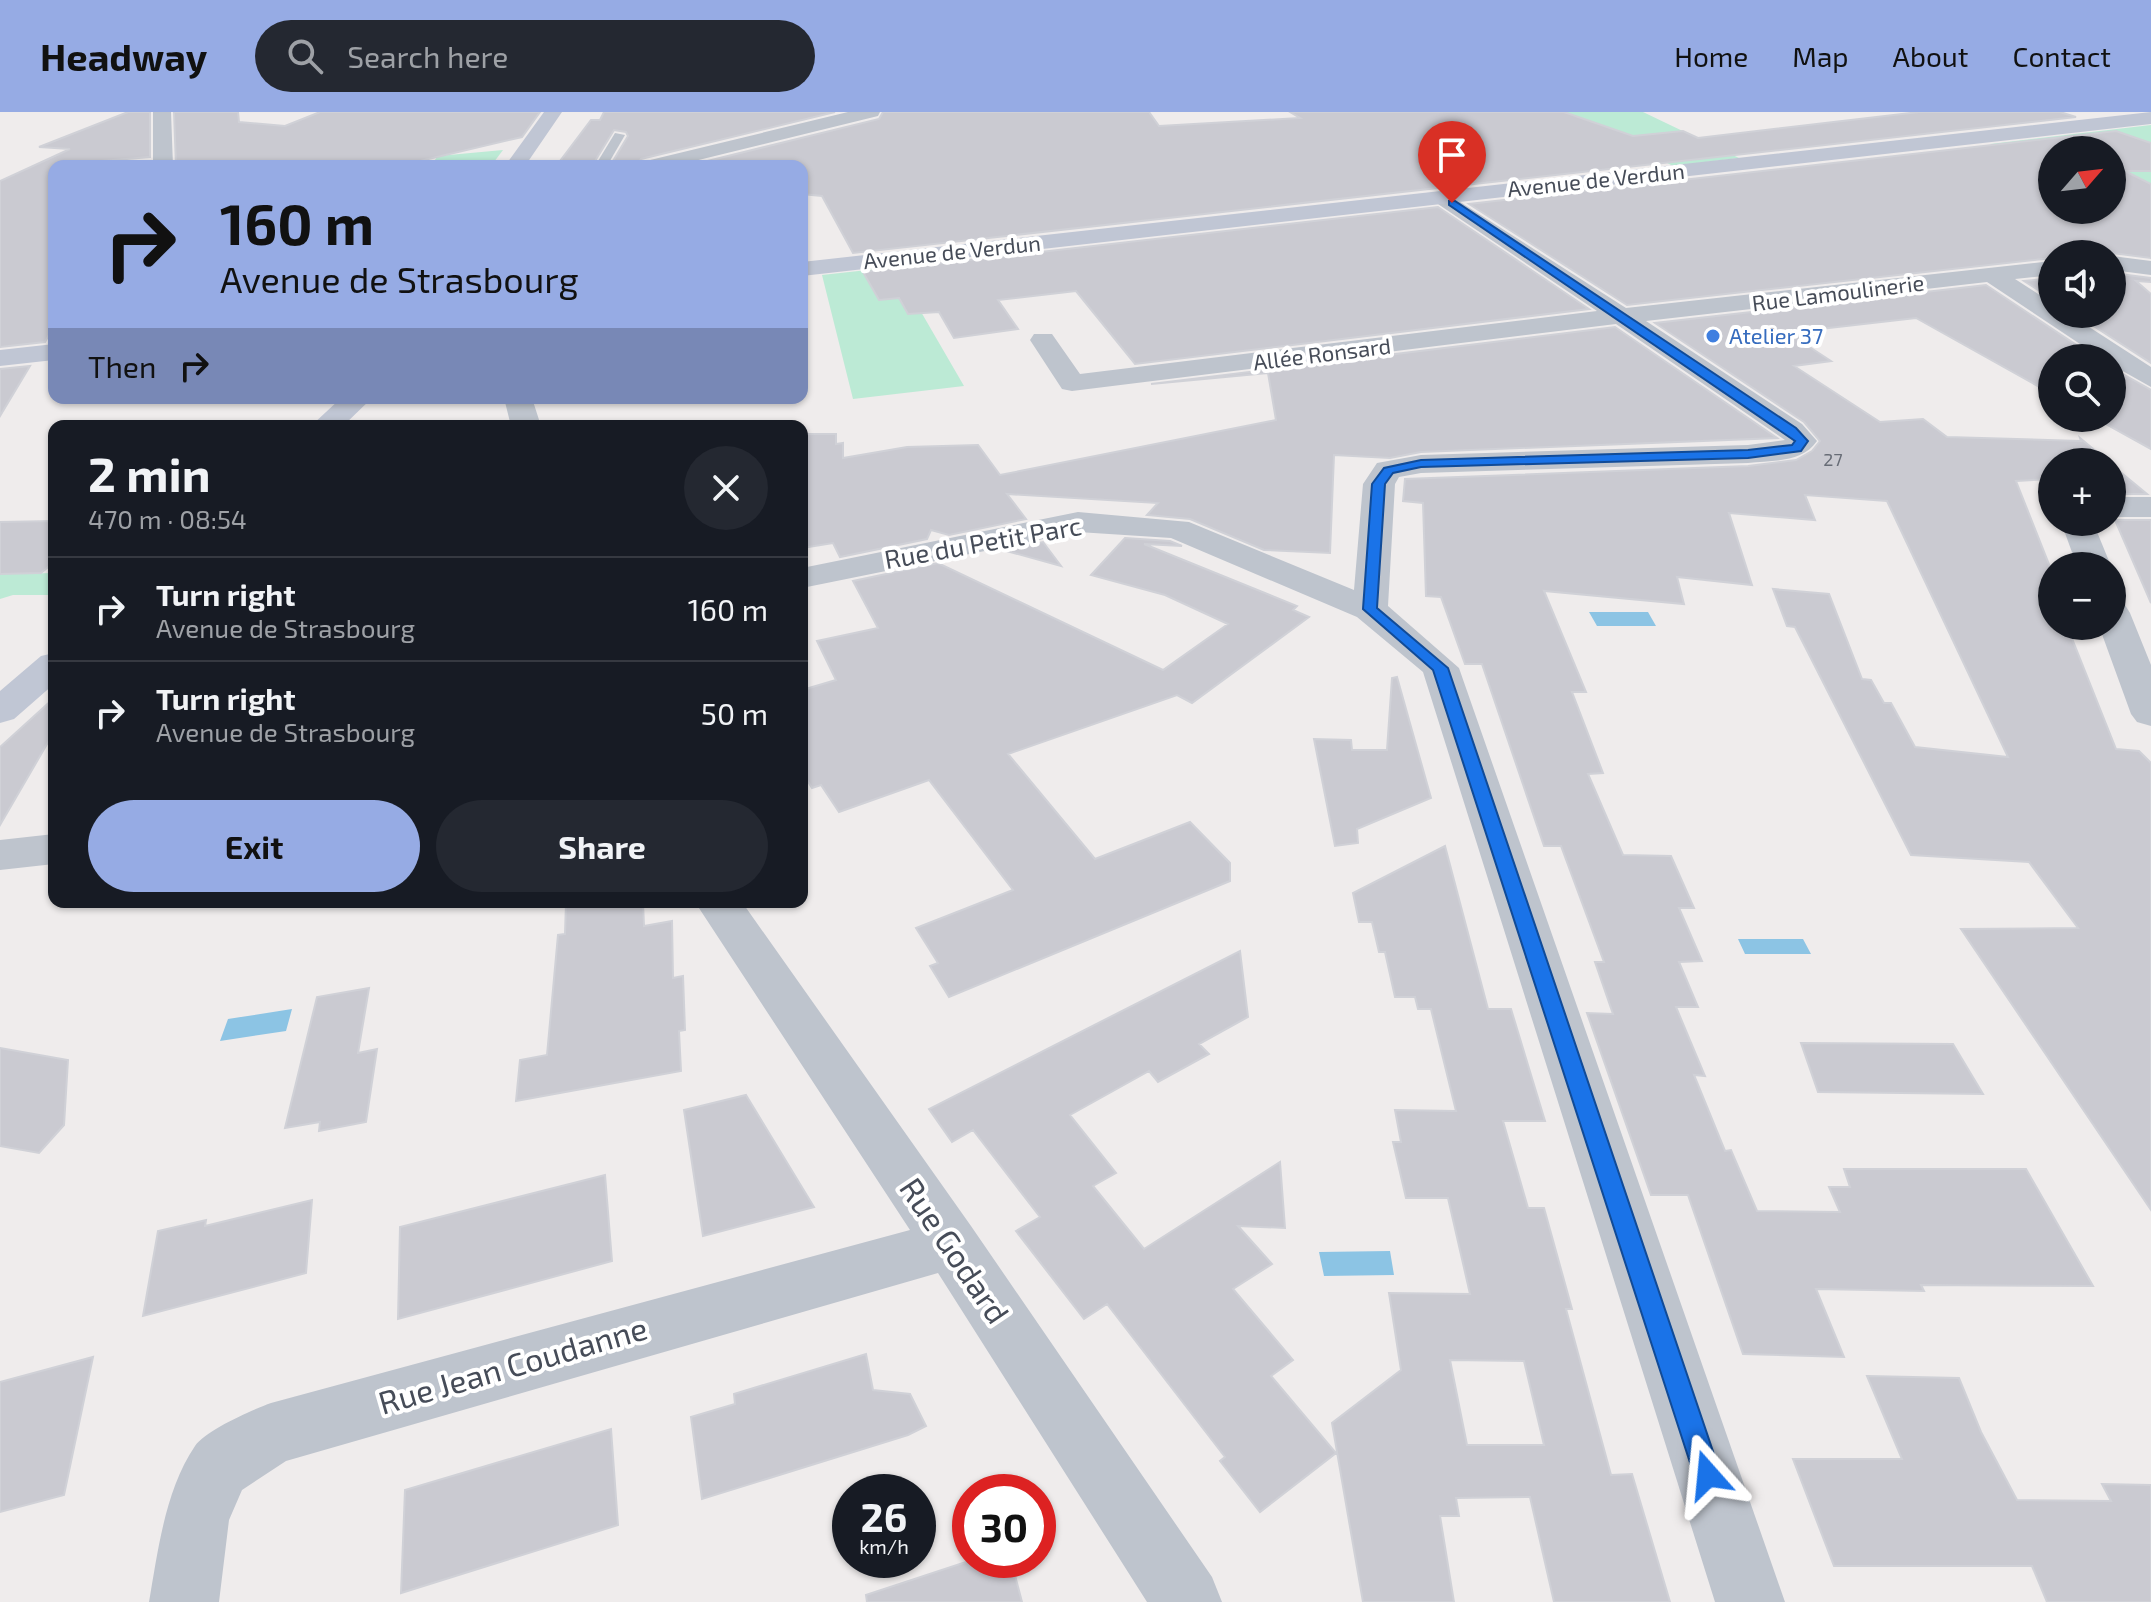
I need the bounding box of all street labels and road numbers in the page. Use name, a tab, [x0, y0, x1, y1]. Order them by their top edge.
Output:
street label: Avenue de Verdun	[1506, 157, 1686, 201]
street label: Avenue de Verdun	[862, 229, 1042, 273]
street label: Rue Lamoulinerie	[1750, 269, 1925, 315]
street label: Allée Ronsard	[1252, 332, 1392, 374]
street label: Rue du Petit Parc	[882, 509, 1084, 574]
street label: Rue Godard	[893, 1170, 1018, 1330]
street label: Rue Jean Coudanne	[374, 1307, 651, 1421]

